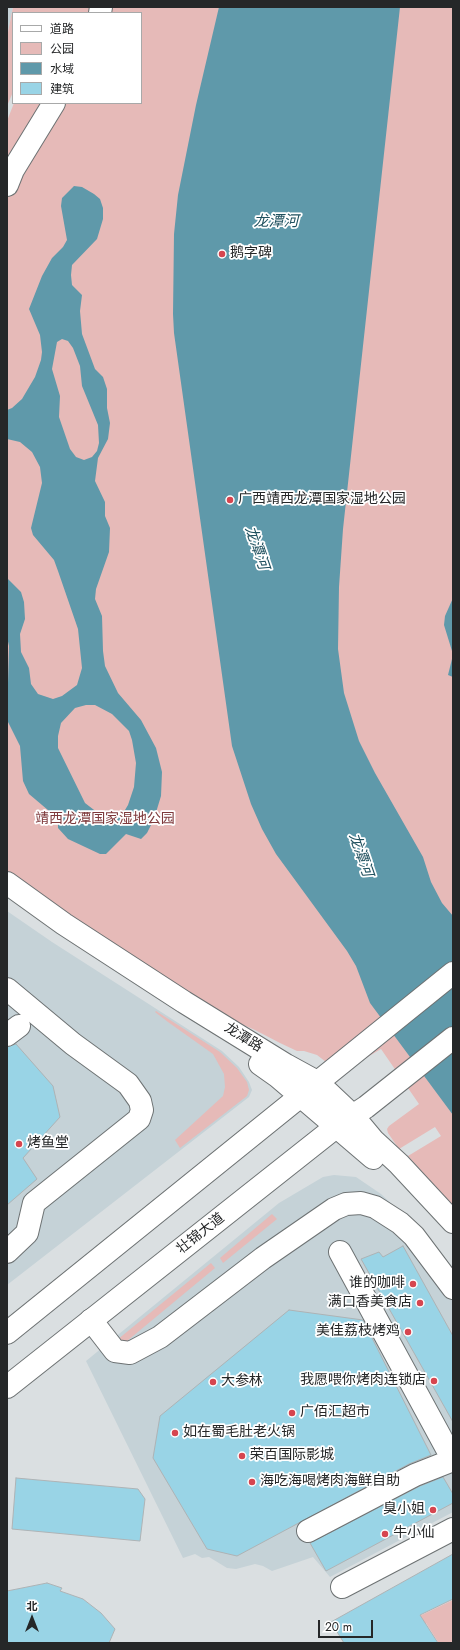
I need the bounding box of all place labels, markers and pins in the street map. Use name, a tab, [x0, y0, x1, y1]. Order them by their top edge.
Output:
place label: 鹅字碑	[230, 246, 272, 262]
marker: 鹅字碑	[217, 249, 227, 259]
place label: 广西靖西龙潭国家湿地公园	[238, 492, 406, 508]
marker: 广西靖西龙潭国家湿地公园	[225, 495, 235, 505]
place label: 烤鱼堂	[27, 1136, 69, 1152]
marker: 烤鱼堂	[14, 1139, 24, 1149]
place label: 谁的咖啡	[349, 1276, 405, 1292]
marker: 谁的咖啡	[408, 1279, 418, 1289]
place label: 满口香美食店	[328, 1295, 412, 1311]
marker: 满口香美食店	[415, 1298, 425, 1308]
place label: 美佳荔枝烤鸡	[316, 1324, 400, 1340]
marker: 美佳荔枝烤鸡	[403, 1327, 413, 1337]
place label: 我愿喂你烤肉连锁店	[300, 1373, 426, 1389]
place label: 大参林	[221, 1374, 263, 1390]
marker: 我愿喂你烤肉连锁店	[429, 1376, 439, 1386]
marker: 大参林	[208, 1377, 218, 1387]
place label: 广佰汇超市	[300, 1405, 370, 1421]
marker: 广佰汇超市	[287, 1408, 297, 1418]
place label: 如在蜀毛肚老火锅	[183, 1425, 295, 1441]
marker: 如在蜀毛肚老火锅	[170, 1428, 180, 1438]
place label: 荣百国际影城	[250, 1448, 334, 1464]
marker: 荣百国际影城	[237, 1451, 247, 1461]
place label: 海吃海喝烤肉海鲜自助	[260, 1474, 400, 1490]
marker: 海吃海喝烤肉海鲜自助	[247, 1477, 257, 1487]
place label: 臭小姐	[383, 1502, 425, 1518]
marker: 臭小姐	[428, 1505, 438, 1515]
place label: 牛小仙	[393, 1526, 435, 1542]
marker: 牛小仙	[380, 1529, 390, 1539]

